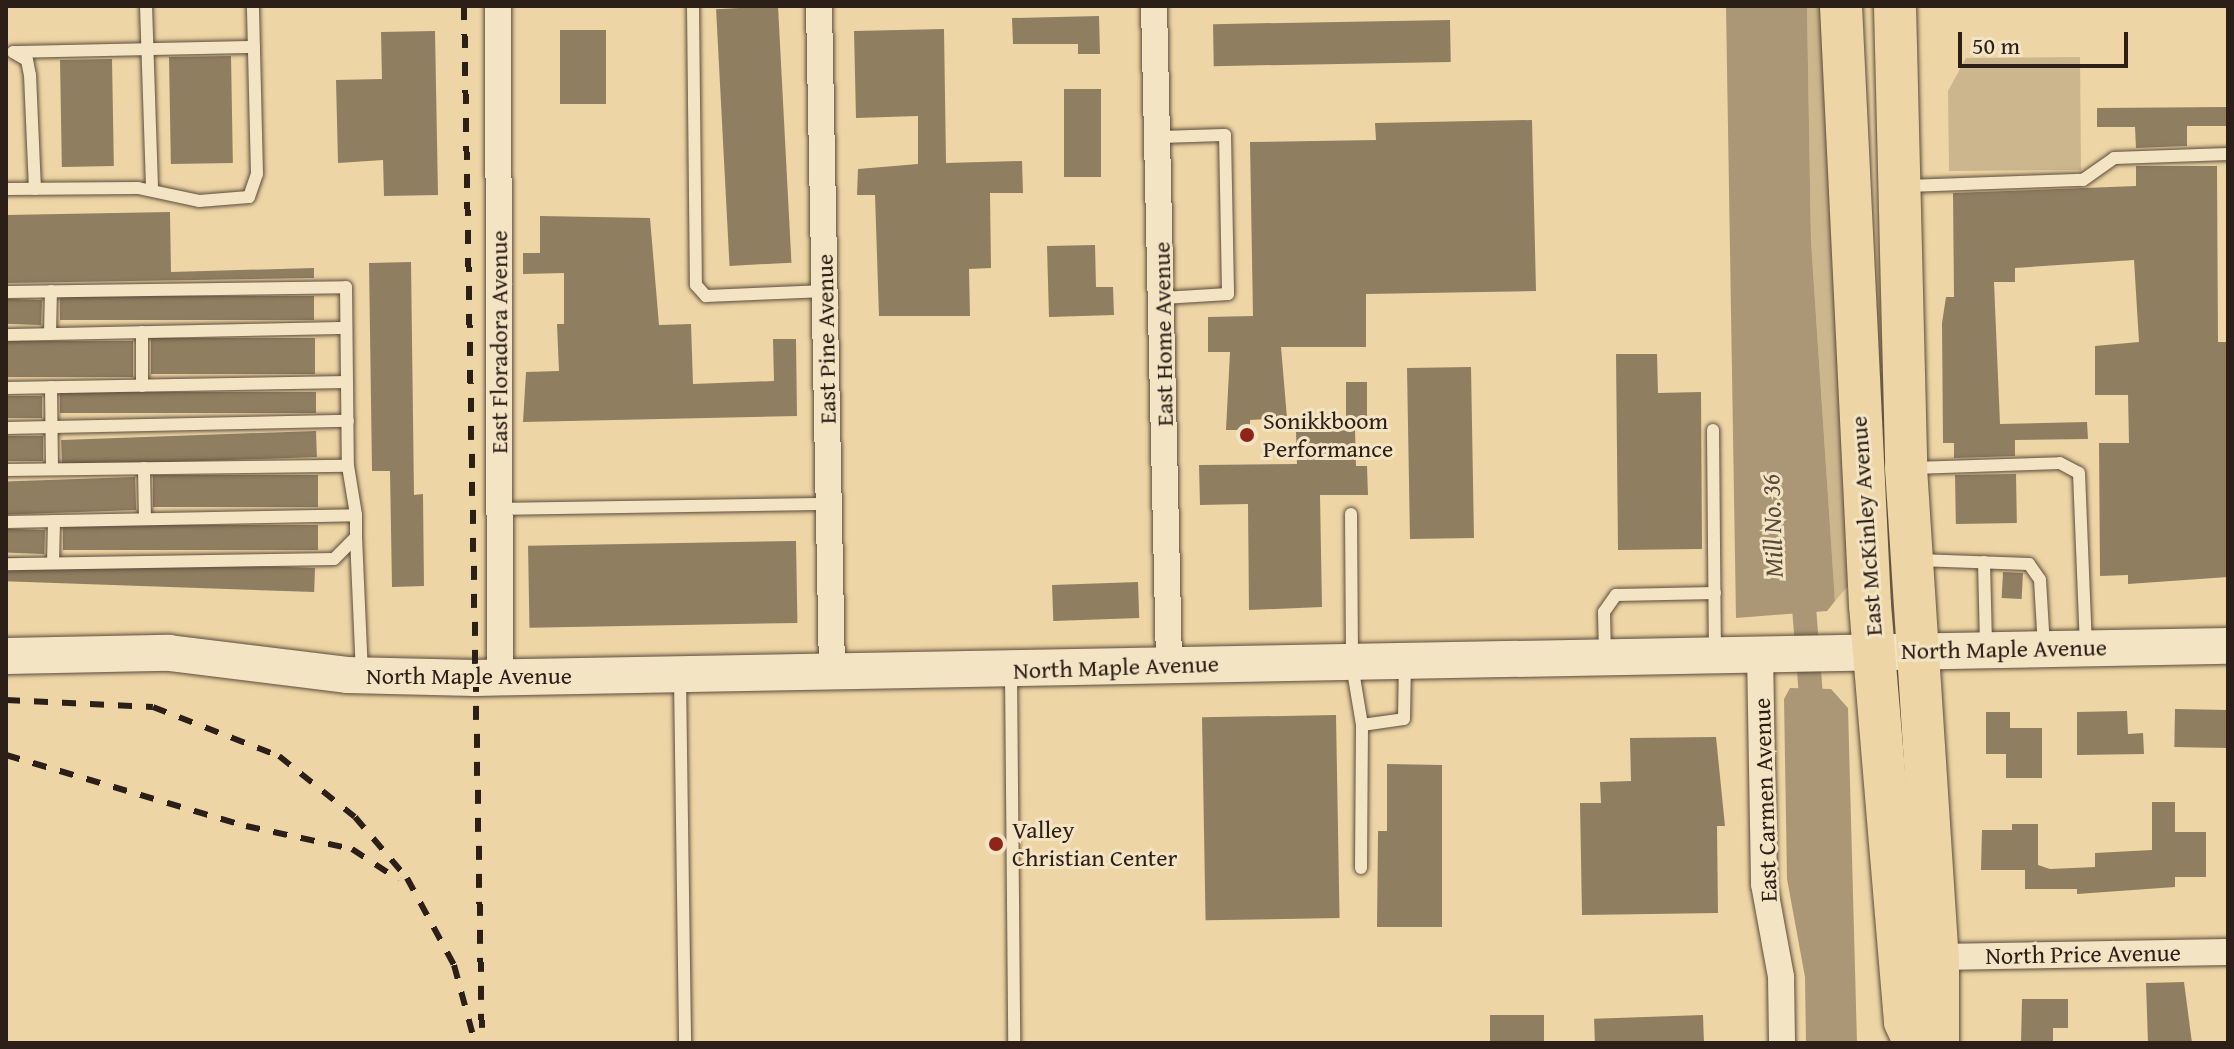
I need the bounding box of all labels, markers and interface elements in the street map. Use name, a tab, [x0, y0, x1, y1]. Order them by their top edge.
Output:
scale bar	[1962, 16, 2132, 66]
text: 50 m	[1972, 28, 2020, 63]
street label: East Floradora Avenue	[485, 230, 513, 454]
street label: East Home Avenue	[1147, 241, 1179, 427]
street label: East Pine Avenue	[810, 254, 842, 424]
place label: Sonikkboom Performance	[1263, 407, 1393, 463]
street label: East McKinley Avenue	[1844, 415, 1888, 637]
marker: Sonikkboom Performance	[1238, 426, 1256, 444]
water label: Mill No. 36	[1755, 474, 1789, 578]
street label: North Maple Avenue	[1901, 633, 2107, 665]
street label: North Maple Avenue	[1013, 649, 1219, 685]
street label: North Maple Avenue	[366, 662, 572, 690]
street label: East Carmen Avenue	[1747, 697, 1783, 903]
place label: Valley Christian Center	[1012, 816, 1177, 872]
marker: Valley Christian Center	[987, 835, 1005, 853]
street label: North Price Avenue	[1985, 938, 2181, 970]

